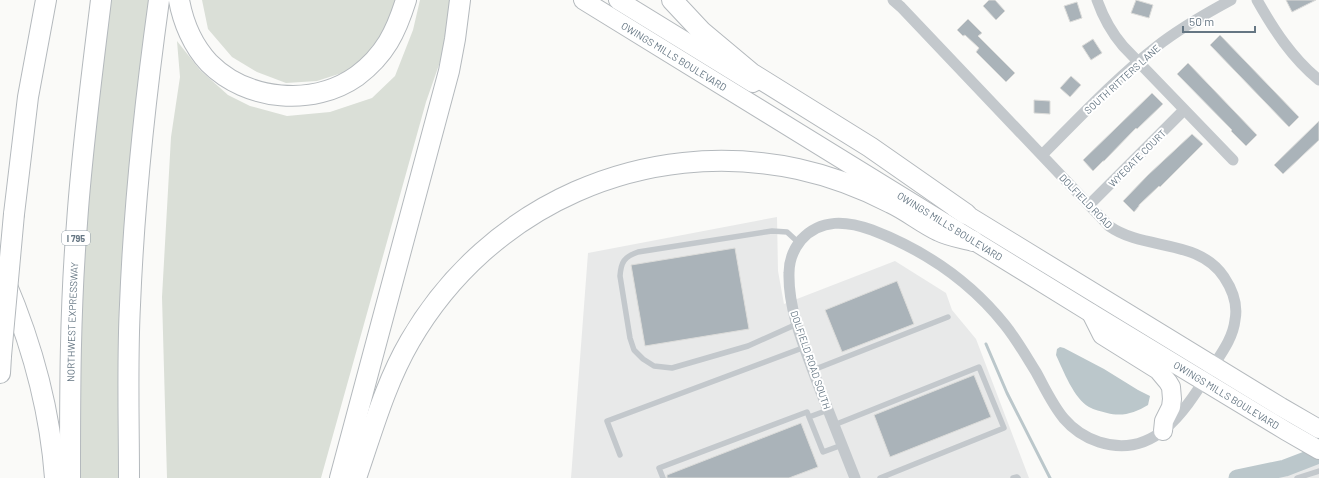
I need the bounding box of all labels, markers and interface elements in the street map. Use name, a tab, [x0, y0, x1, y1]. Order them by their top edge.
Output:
scale bar	[1183, 8, 1255, 34]
text: 50 m	[1189, 14, 1214, 28]
street label: OWINGS MILLS BOULEVARD	[619, 19, 729, 93]
street label: SOUTH RITTERS LANE	[1082, 42, 1162, 116]
street label: WYEGATE COURT	[1106, 127, 1168, 189]
street label: DOLFIELD ROAD	[1057, 171, 1115, 231]
street label: OWINGS MILLS BOULEVARD	[895, 189, 1005, 263]
road number: I 795	[62, 231, 90, 245]
street label: NORTHWEST EXPRESSWAY	[64, 261, 80, 382]
street label: DOLFIELD ROAD SOUTH	[788, 309, 834, 411]
street label: OWINGS MILLS BOULEVARD	[1171, 358, 1282, 432]

